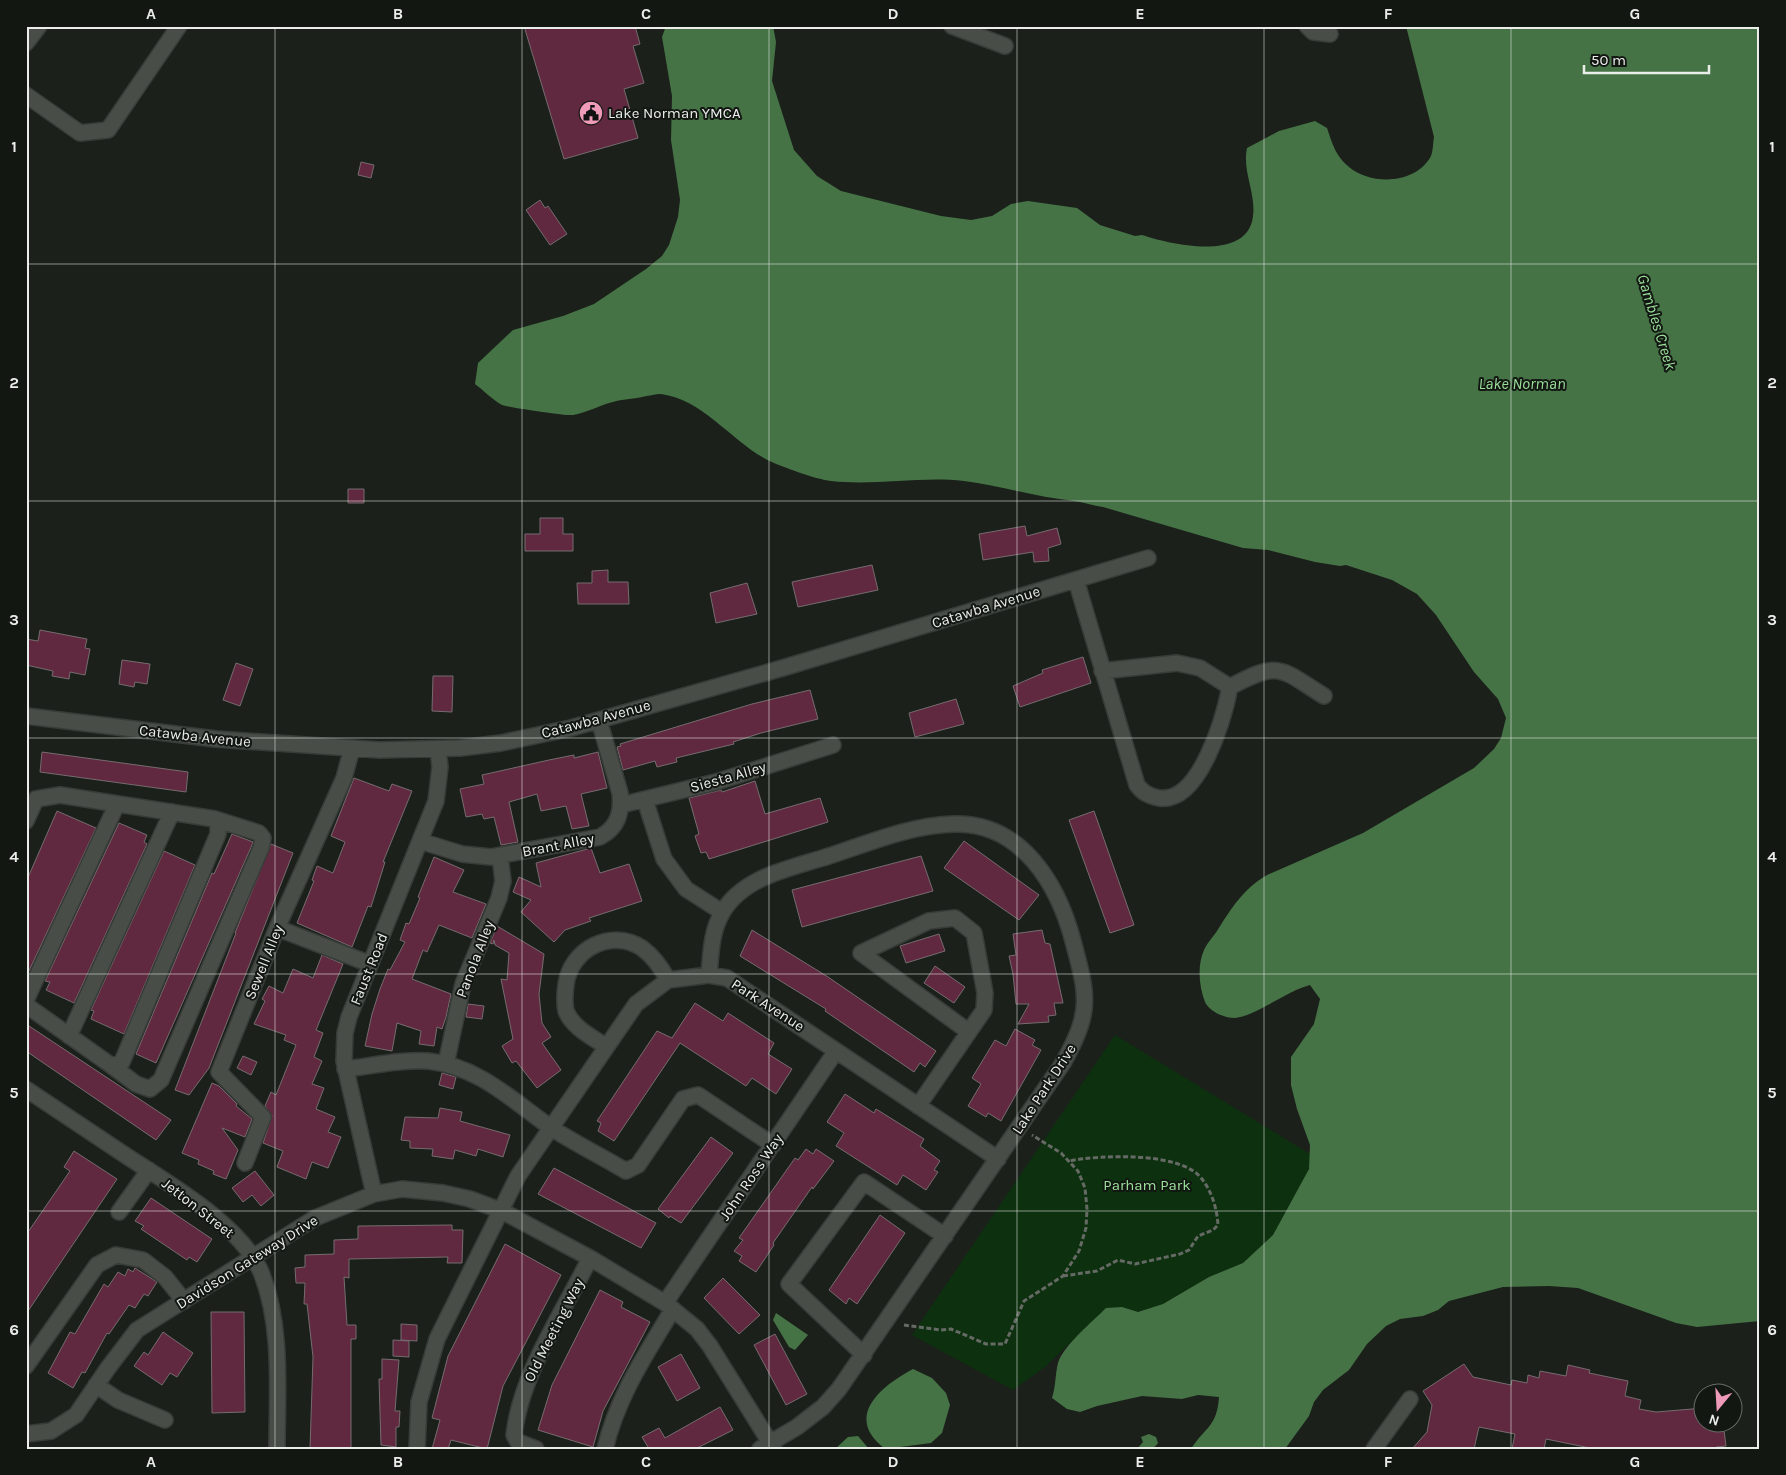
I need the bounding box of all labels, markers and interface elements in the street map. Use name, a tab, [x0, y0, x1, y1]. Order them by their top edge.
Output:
text: A	[146, 4, 156, 23]
text: B	[393, 4, 403, 23]
text: C	[641, 4, 651, 23]
text: D	[888, 4, 899, 23]
text: E	[1135, 4, 1145, 23]
text: F	[1384, 4, 1393, 23]
text: G	[1630, 4, 1640, 23]
scale bar	[1584, 42, 1708, 74]
text: 50 m	[1591, 51, 1626, 69]
public building icon: Lake Norman YMCA	[578, 100, 604, 126]
place label: Lake Norman YMCA	[608, 104, 741, 122]
text: 1	[11, 137, 17, 156]
text: 1	[1769, 137, 1775, 156]
water label: Gambles Creek	[1633, 272, 1681, 373]
text: 2	[9, 373, 19, 392]
text: 2	[1767, 373, 1777, 392]
water label: Lake Norman	[1478, 374, 1566, 393]
street label: Catawba Avenue	[930, 582, 1042, 632]
text: 3	[9, 610, 19, 629]
text: 3	[1767, 610, 1777, 629]
street label: Catawba Avenue	[539, 696, 653, 742]
street label: Catawba Avenue	[138, 721, 252, 751]
street label: Siesta Alley	[688, 758, 768, 796]
street label: Brant Alley	[520, 829, 596, 861]
text: 4	[9, 847, 19, 866]
text: 4	[1767, 847, 1777, 866]
street label: Panola Alley	[452, 918, 498, 1000]
street label: Sewell Alley	[241, 922, 287, 1002]
street label: Faust Road	[346, 930, 392, 1008]
street label: Park Avenue	[728, 975, 808, 1035]
street label: Lake Park Drive	[1008, 1040, 1080, 1138]
text: 5	[9, 1083, 19, 1102]
text: 5	[1767, 1083, 1777, 1102]
street label: John Ross Way	[715, 1130, 787, 1224]
street label: Jetton Street	[158, 1174, 238, 1242]
park label: Parham Park	[1103, 1176, 1191, 1194]
street label: Davidson Gateway Drive	[173, 1211, 321, 1313]
street label: Old Meeting Way	[520, 1275, 588, 1385]
text: 6	[9, 1320, 19, 1339]
text: 6	[1767, 1320, 1777, 1339]
north arrow	[1694, 1382, 1744, 1432]
text: N	[1707, 1410, 1722, 1430]
text: A	[146, 1452, 156, 1471]
text: B	[393, 1452, 403, 1471]
text: C	[641, 1452, 651, 1471]
text: D	[888, 1452, 899, 1471]
text: E	[1135, 1452, 1145, 1471]
text: F	[1384, 1452, 1393, 1471]
text: G	[1630, 1452, 1640, 1471]

